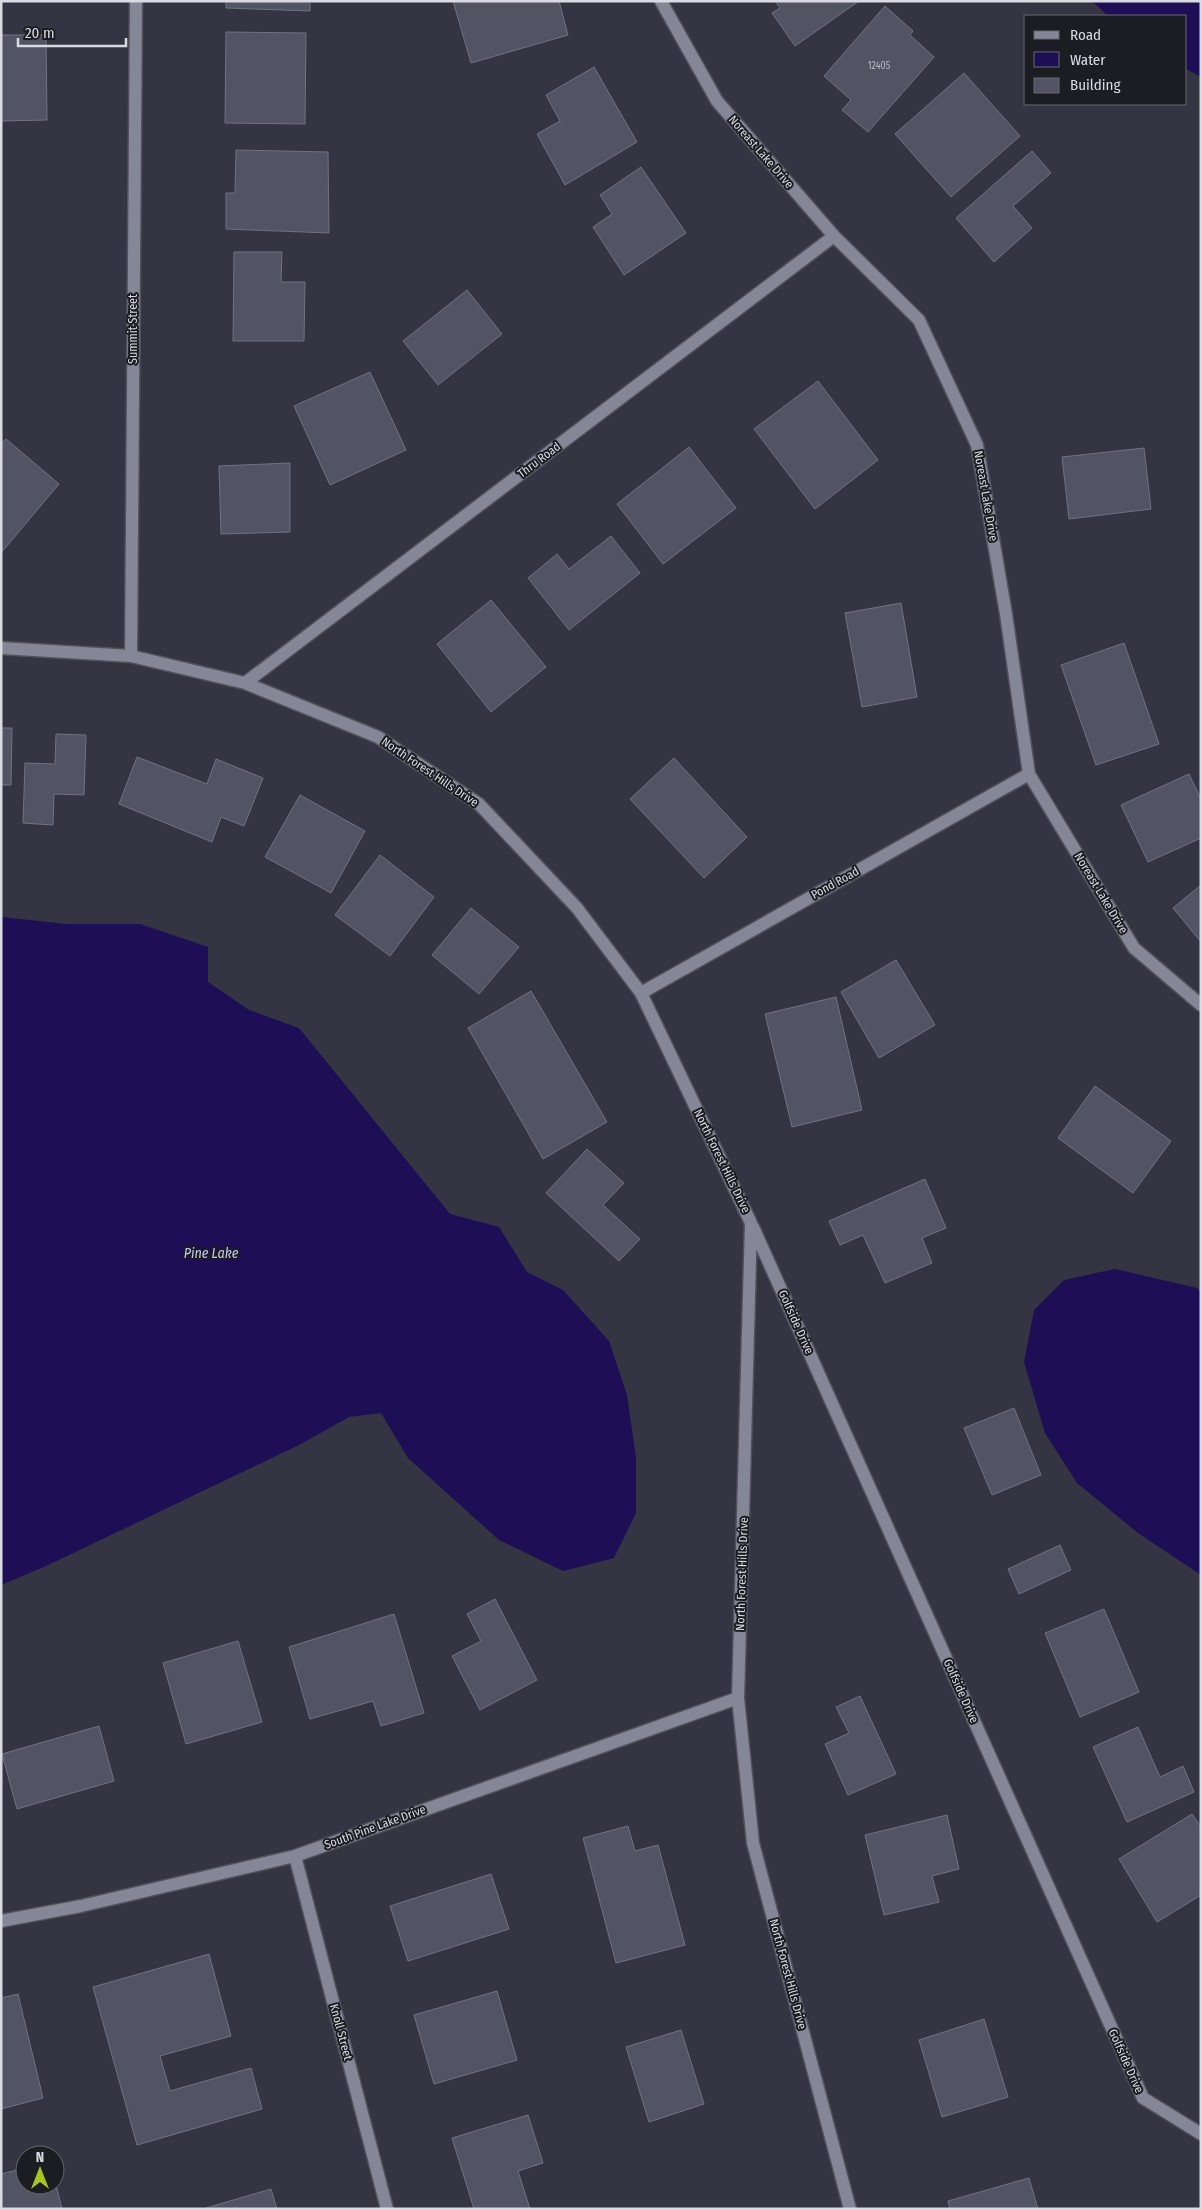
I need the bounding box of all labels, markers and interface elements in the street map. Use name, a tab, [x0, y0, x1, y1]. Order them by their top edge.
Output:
scale bar	[18, 15, 125, 47]
legend	[1024, 15, 1187, 105]
text: 20 m	[25, 24, 55, 42]
text: Road	[1070, 26, 1101, 44]
text: Water	[1070, 51, 1106, 69]
house number: 12405	[868, 60, 891, 72]
text: Building	[1070, 76, 1121, 94]
street label: Noreast Lake Drive	[726, 113, 796, 191]
street label: Summit Street	[126, 294, 140, 364]
street label: Thru Road	[515, 439, 563, 481]
street label: Noreast Lake Drive	[971, 450, 1001, 542]
street label: North Forest Hills Drive	[379, 734, 481, 810]
street label: Noreast Lake Drive	[1071, 850, 1131, 936]
street label: Pond Road	[809, 864, 861, 902]
street label: North Forest Hills Drive	[691, 1107, 753, 1215]
water label: Pine Lake	[184, 1245, 239, 1262]
street label: Golfside Drive	[776, 1288, 816, 1356]
street label: North Forest Hills Drive	[733, 1517, 751, 1631]
street label: Golfside Drive	[941, 1657, 981, 1725]
street label: South Pine Lake Drive	[322, 1802, 428, 1852]
street label: North Forest Hills Drive	[767, 1917, 809, 2031]
street label: Knoll Street	[327, 2002, 355, 2062]
street label: Golfside Drive	[1106, 2027, 1146, 2095]
north arrow	[15, 2145, 65, 2195]
text: N	[36, 2149, 44, 2166]

